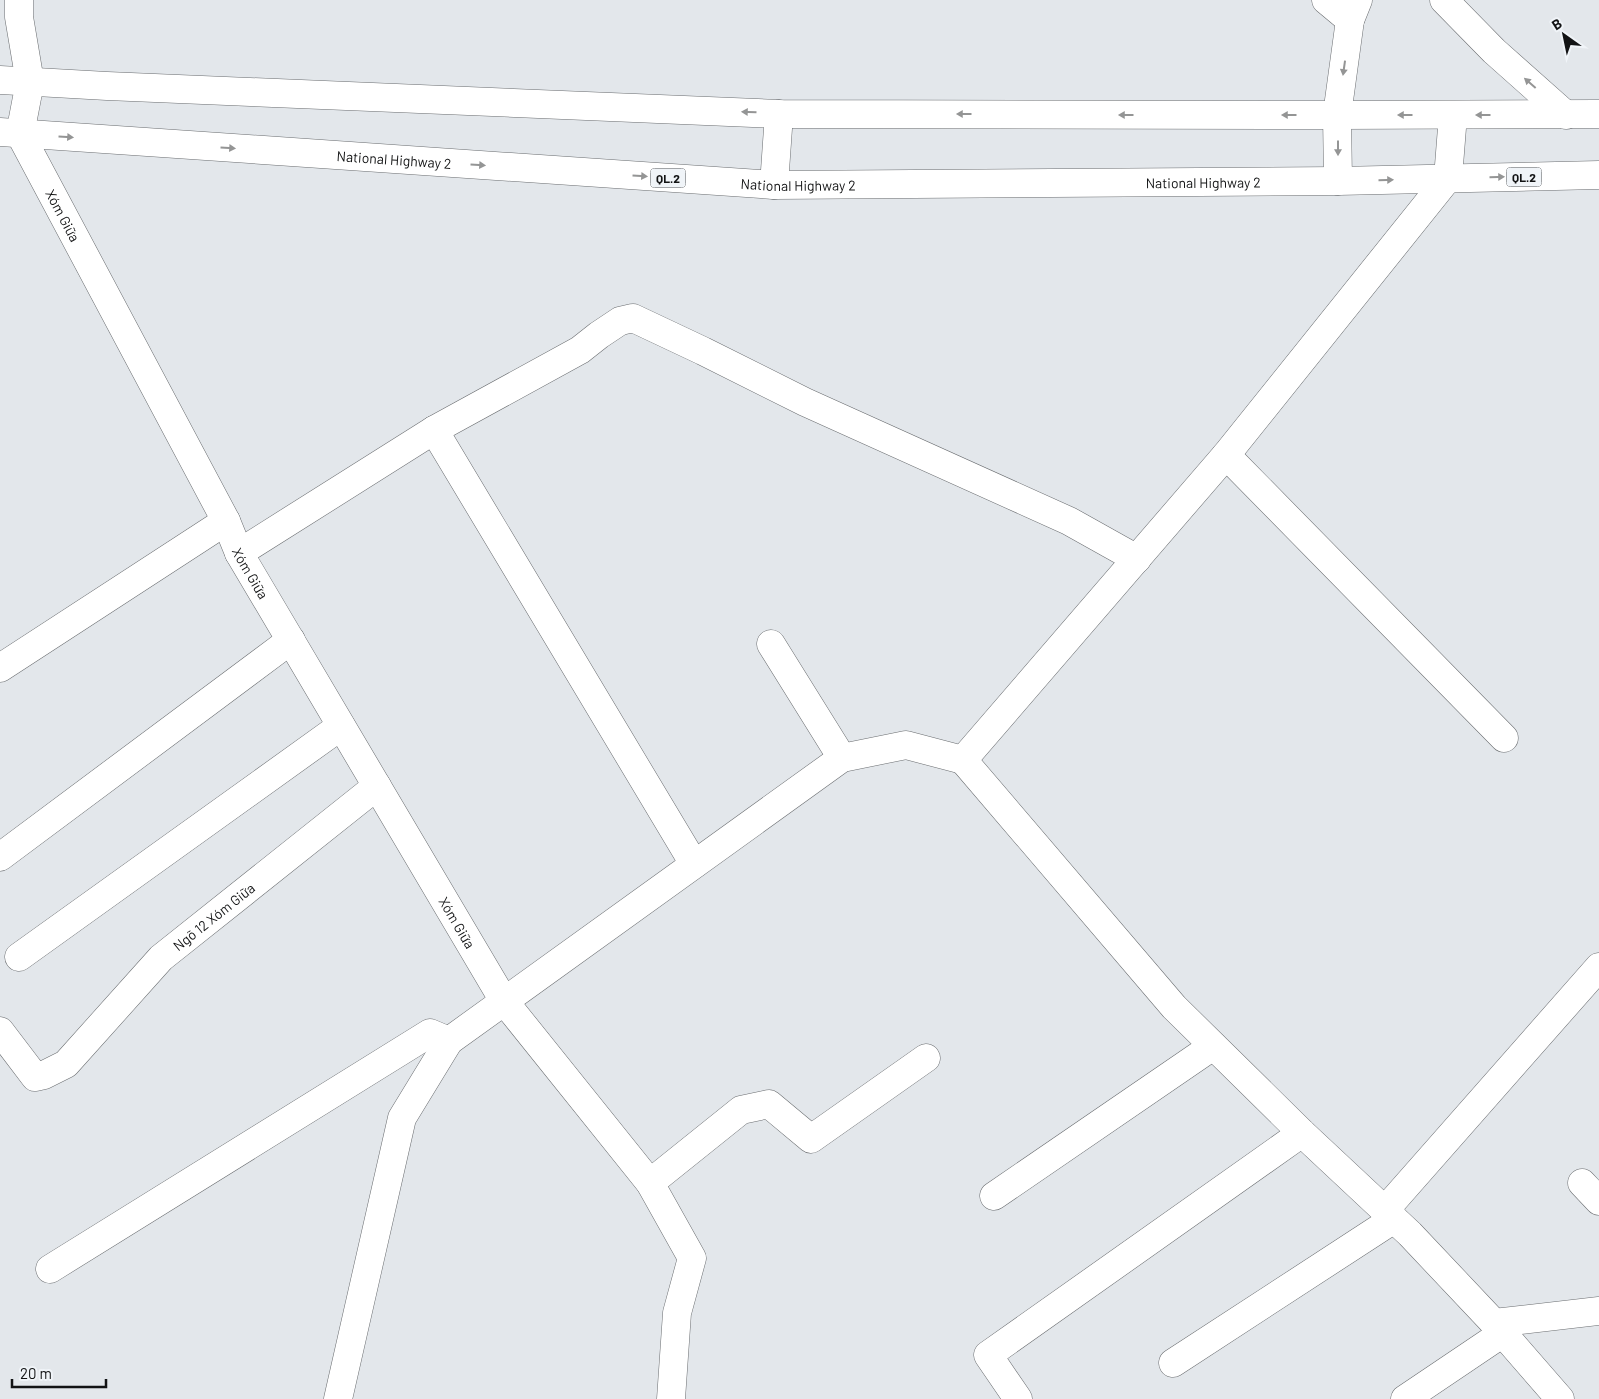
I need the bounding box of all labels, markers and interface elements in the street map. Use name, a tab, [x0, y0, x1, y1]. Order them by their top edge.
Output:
north arrow	[1539, 10, 1589, 60]
text: B	[1548, 14, 1565, 33]
one-way arrow	[1340, 60, 1348, 76]
one-way arrow	[1523, 77, 1536, 88]
one-way arrow	[740, 108, 756, 116]
one-way arrow	[955, 110, 971, 118]
one-way arrow	[1118, 111, 1134, 119]
one-way arrow	[1280, 111, 1296, 119]
one-way arrow	[1396, 111, 1412, 119]
one-way arrow	[1474, 111, 1490, 119]
one-way arrow	[58, 133, 74, 141]
one-way arrow	[1334, 141, 1342, 157]
one-way arrow	[220, 144, 236, 152]
street label: National Highway 2	[336, 147, 452, 171]
one-way arrow	[470, 161, 486, 169]
road number: QL.2	[650, 168, 686, 188]
road number: QL.2	[1506, 168, 1542, 186]
one-way arrow	[632, 173, 648, 181]
street label: National Highway 2	[1146, 173, 1261, 191]
one-way arrow	[1489, 173, 1505, 181]
street label: National Highway 2	[740, 174, 856, 194]
one-way arrow	[1379, 176, 1395, 184]
street label: Xóm Giữa	[42, 186, 84, 244]
street label: Xóm Giữa	[229, 545, 273, 602]
street label: Ngõ 12 Xóm Giữa	[169, 879, 258, 954]
street label: Xóm Giữa	[436, 894, 479, 951]
scale bar	[12, 1356, 106, 1388]
text: 20 m	[20, 1364, 52, 1382]

